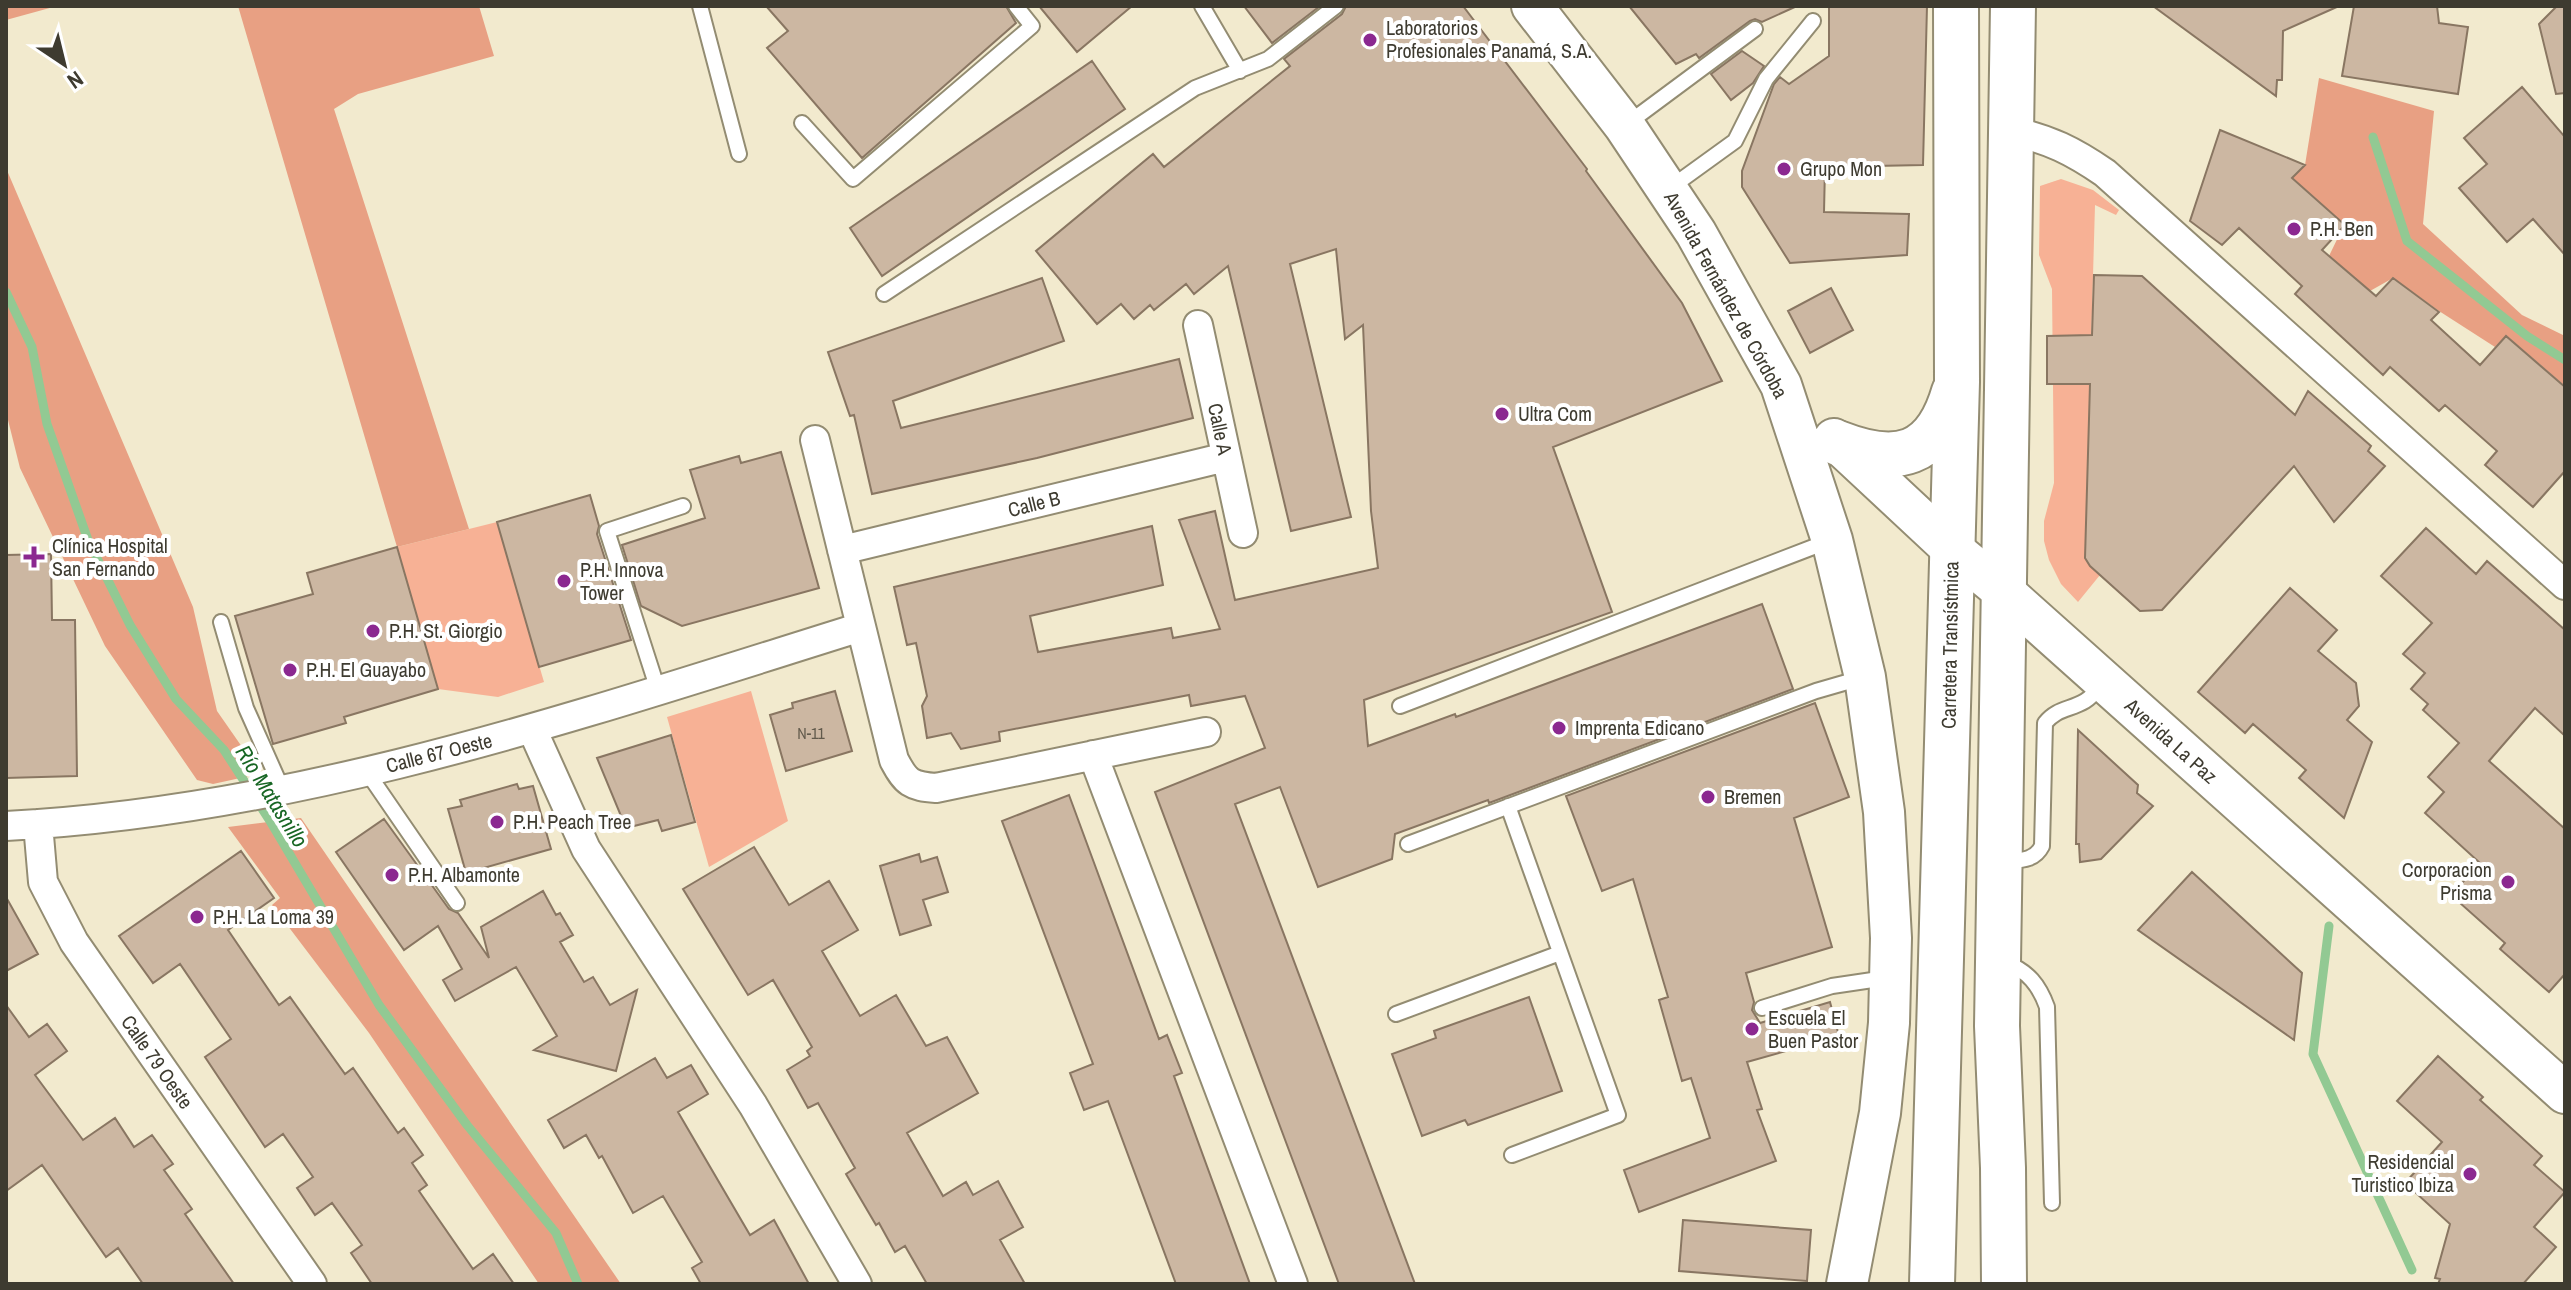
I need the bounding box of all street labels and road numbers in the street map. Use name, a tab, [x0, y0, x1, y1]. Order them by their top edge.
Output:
street label: Avenida Fernández de Córdoba	[1658, 186, 1795, 403]
street label: Calle A	[1202, 401, 1239, 457]
street label: Calle B	[1005, 484, 1063, 523]
street label: Carretera Transístmica	[1935, 561, 1964, 729]
street label: Avenida La Paz	[2119, 691, 2223, 789]
street label: Calle 67 Oeste	[383, 726, 495, 779]
street label: Calle 79 Oeste	[115, 1010, 200, 1114]

